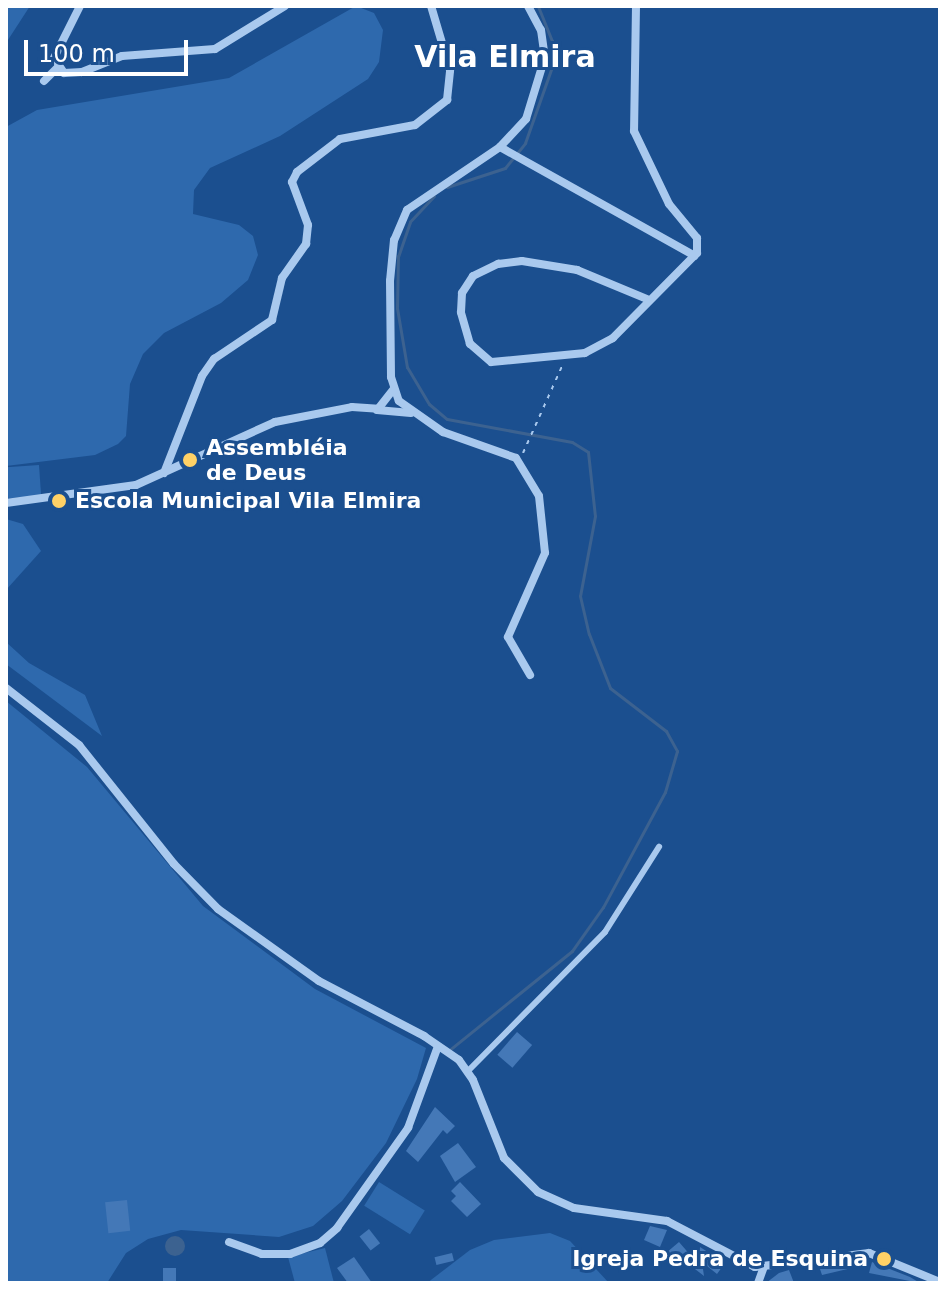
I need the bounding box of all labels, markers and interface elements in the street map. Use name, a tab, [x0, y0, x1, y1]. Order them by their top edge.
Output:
scale bar	[28, 24, 192, 74]
district label: Vila Elmira	[414, 39, 596, 75]
text: 100 m	[38, 40, 115, 68]
place label: Assembléia de Deus	[206, 434, 348, 486]
marker: Assembléia de Deus	[181, 451, 199, 469]
place label: Escola Municipal Vila Elmira	[75, 488, 421, 514]
marker: Escola Municipal Vila Elmira	[50, 492, 68, 510]
place label: Igreja Pedra de Esquina	[572, 1246, 868, 1272]
marker: Igreja Pedra de Esquina	[875, 1250, 893, 1268]

